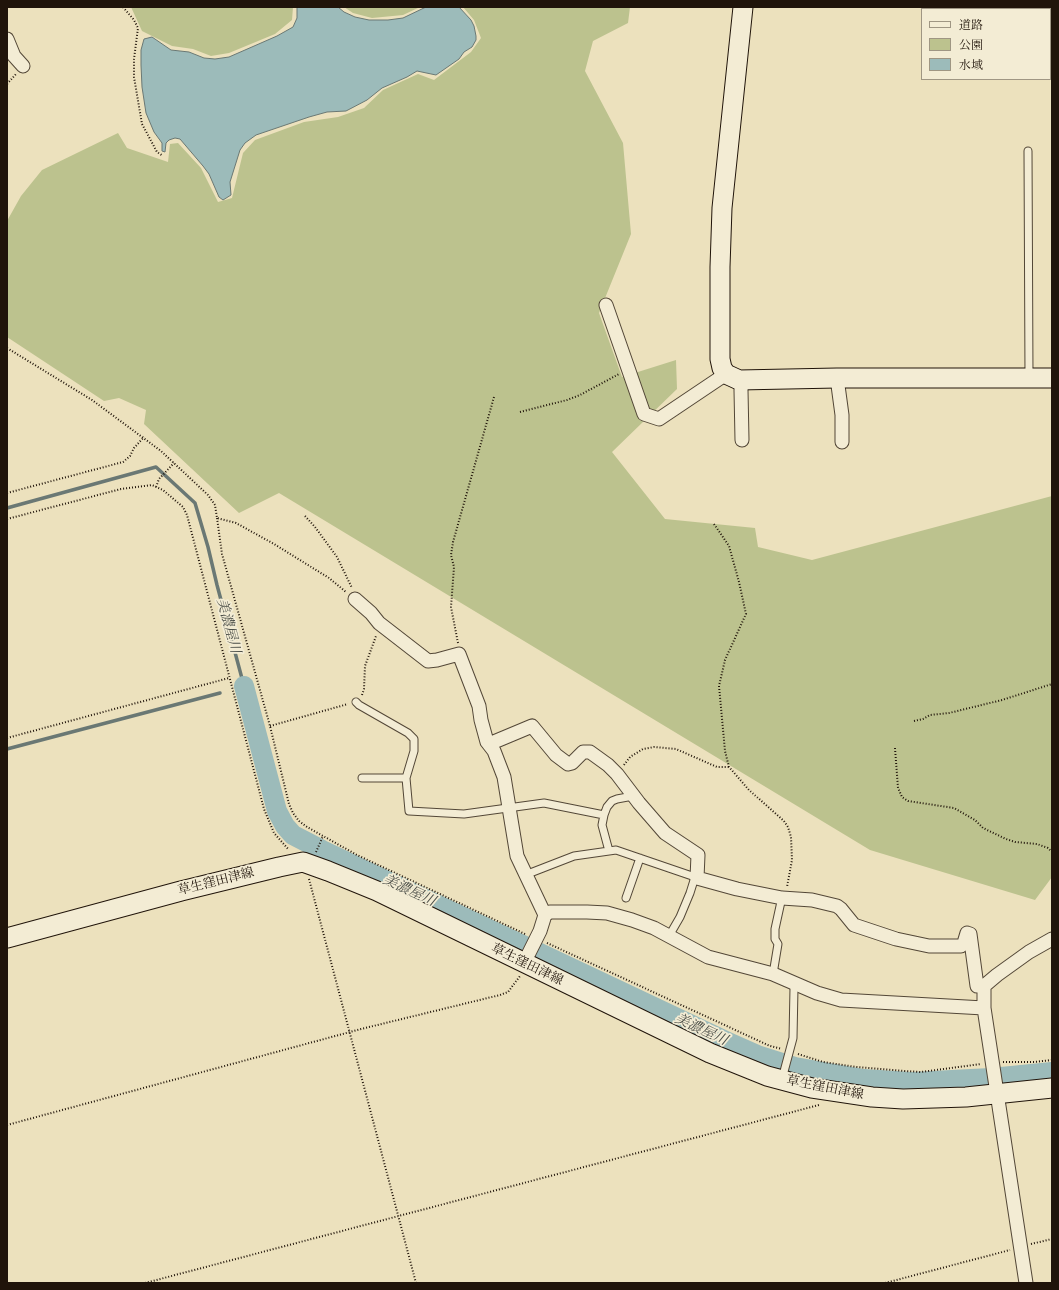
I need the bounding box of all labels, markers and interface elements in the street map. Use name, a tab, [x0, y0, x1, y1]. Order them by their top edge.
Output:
legend	[921, 8, 1051, 80]
text: 道路	[959, 16, 983, 33]
text: 公園	[959, 36, 983, 53]
text: 水域	[959, 56, 983, 73]
water label: 美濃屋川	[213, 597, 243, 655]
street label: 草生窪田津線	[176, 865, 256, 899]
water label: 美濃屋川	[380, 872, 438, 910]
street label: 草生窪田津線	[489, 941, 565, 989]
water label: 美濃屋川	[672, 1011, 730, 1049]
street label: 草生窪田津線	[785, 1073, 865, 1103]

